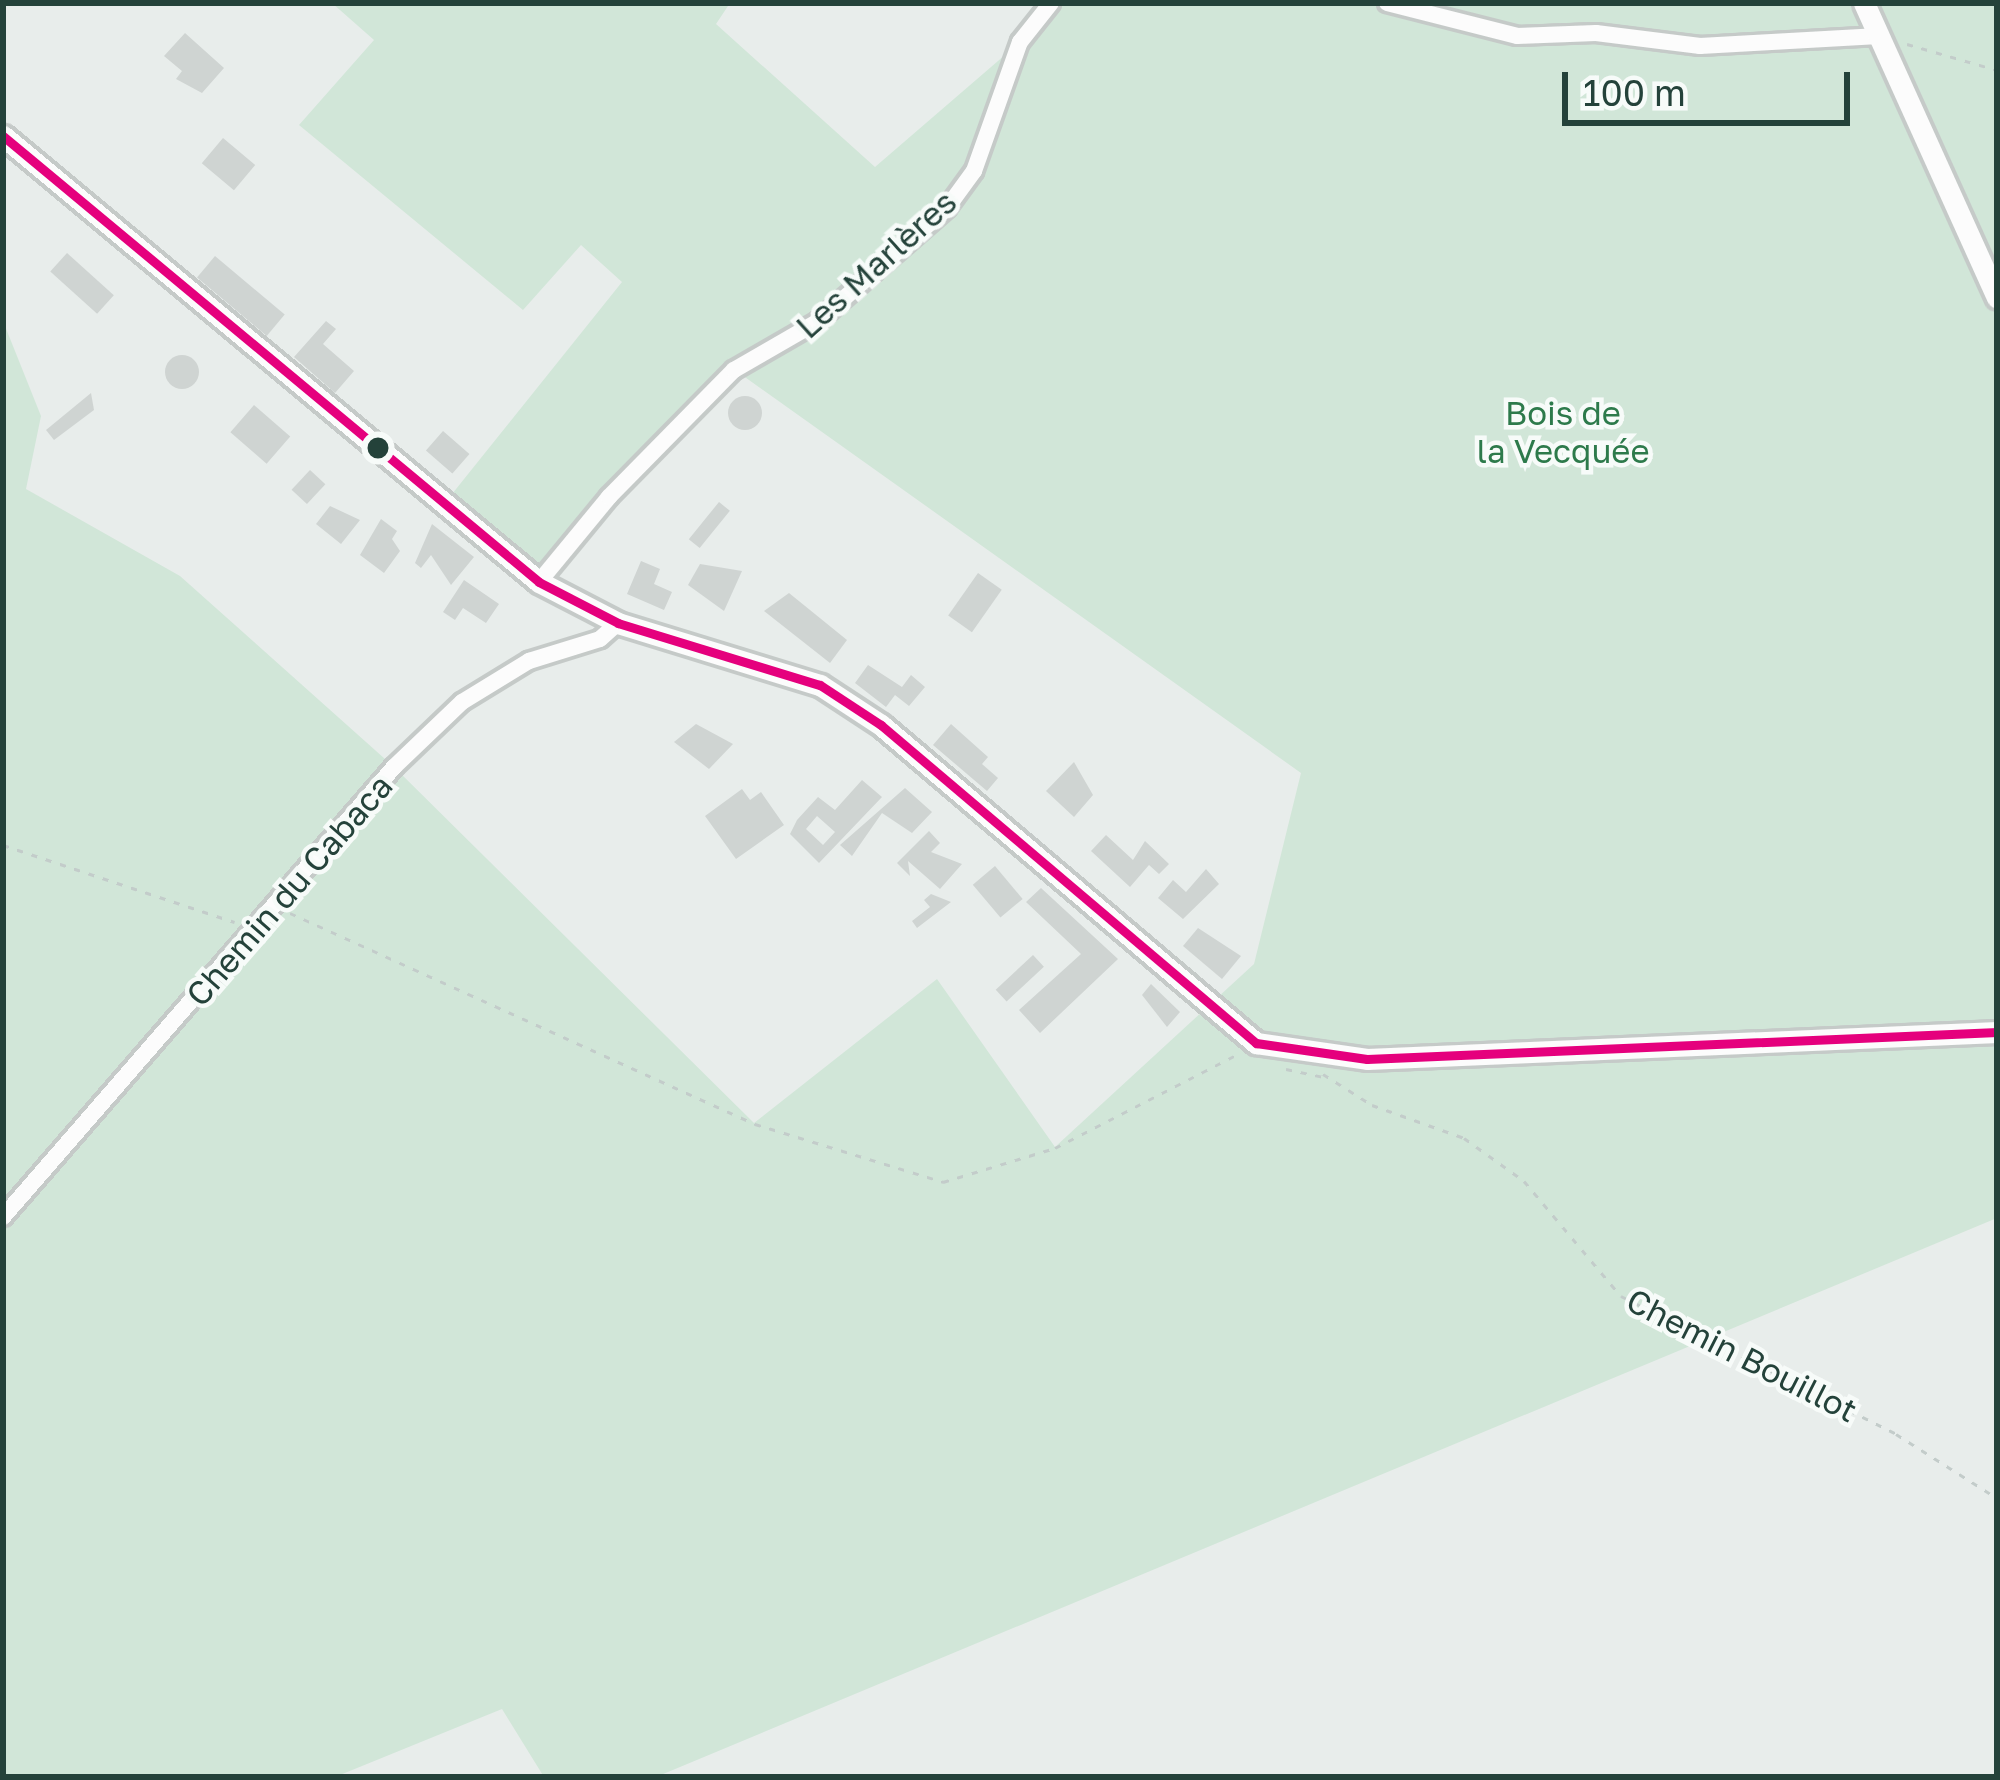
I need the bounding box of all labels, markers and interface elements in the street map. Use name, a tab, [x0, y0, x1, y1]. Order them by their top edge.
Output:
scale bar	[1568, 48, 1856, 122]
text: 100 m	[1583, 71, 1686, 114]
street label: Les Marlères	[788, 182, 964, 346]
park label: Bois de la Vecquée	[1476, 393, 1650, 471]
unlabelled marker	[367, 437, 389, 459]
street label: Chemin du Cabaca	[178, 766, 400, 1014]
street label: Chemin Bouillot	[1620, 1280, 1864, 1430]

